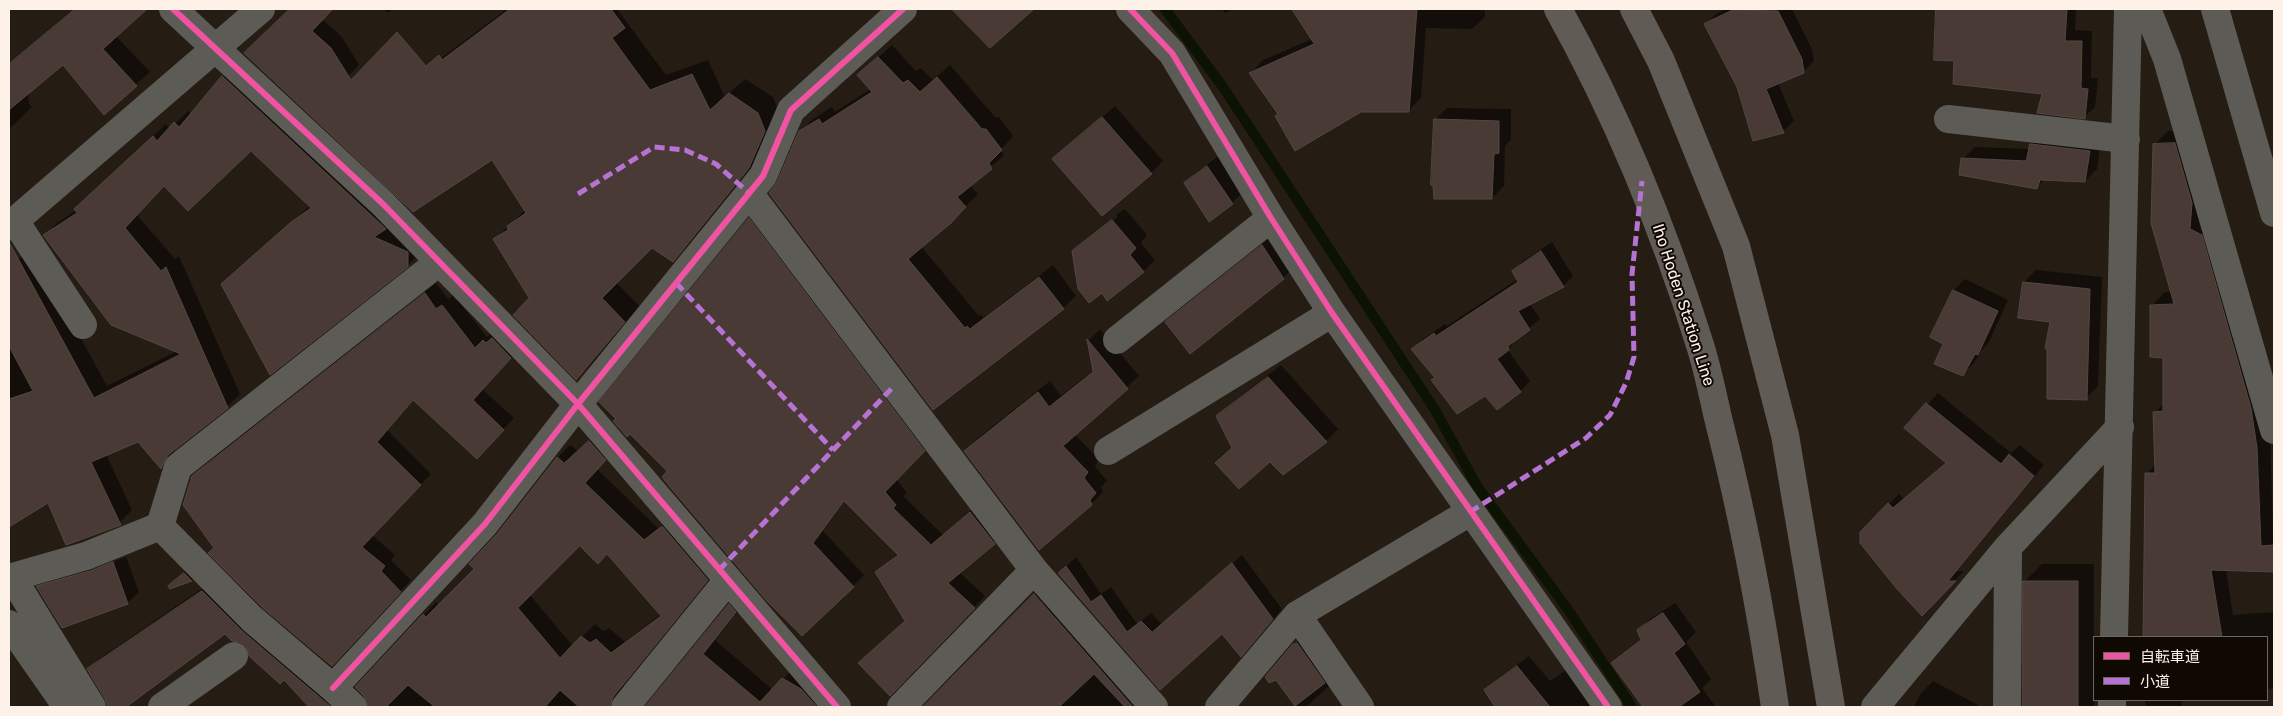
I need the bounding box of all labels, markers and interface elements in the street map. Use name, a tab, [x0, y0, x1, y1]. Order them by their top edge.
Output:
street label: Iho Hoden Station Line	[1648, 222, 1718, 388]
legend	[2093, 636, 2268, 701]
text: 自転車道	[2140, 648, 2200, 666]
text: 小道	[2140, 673, 2170, 691]

